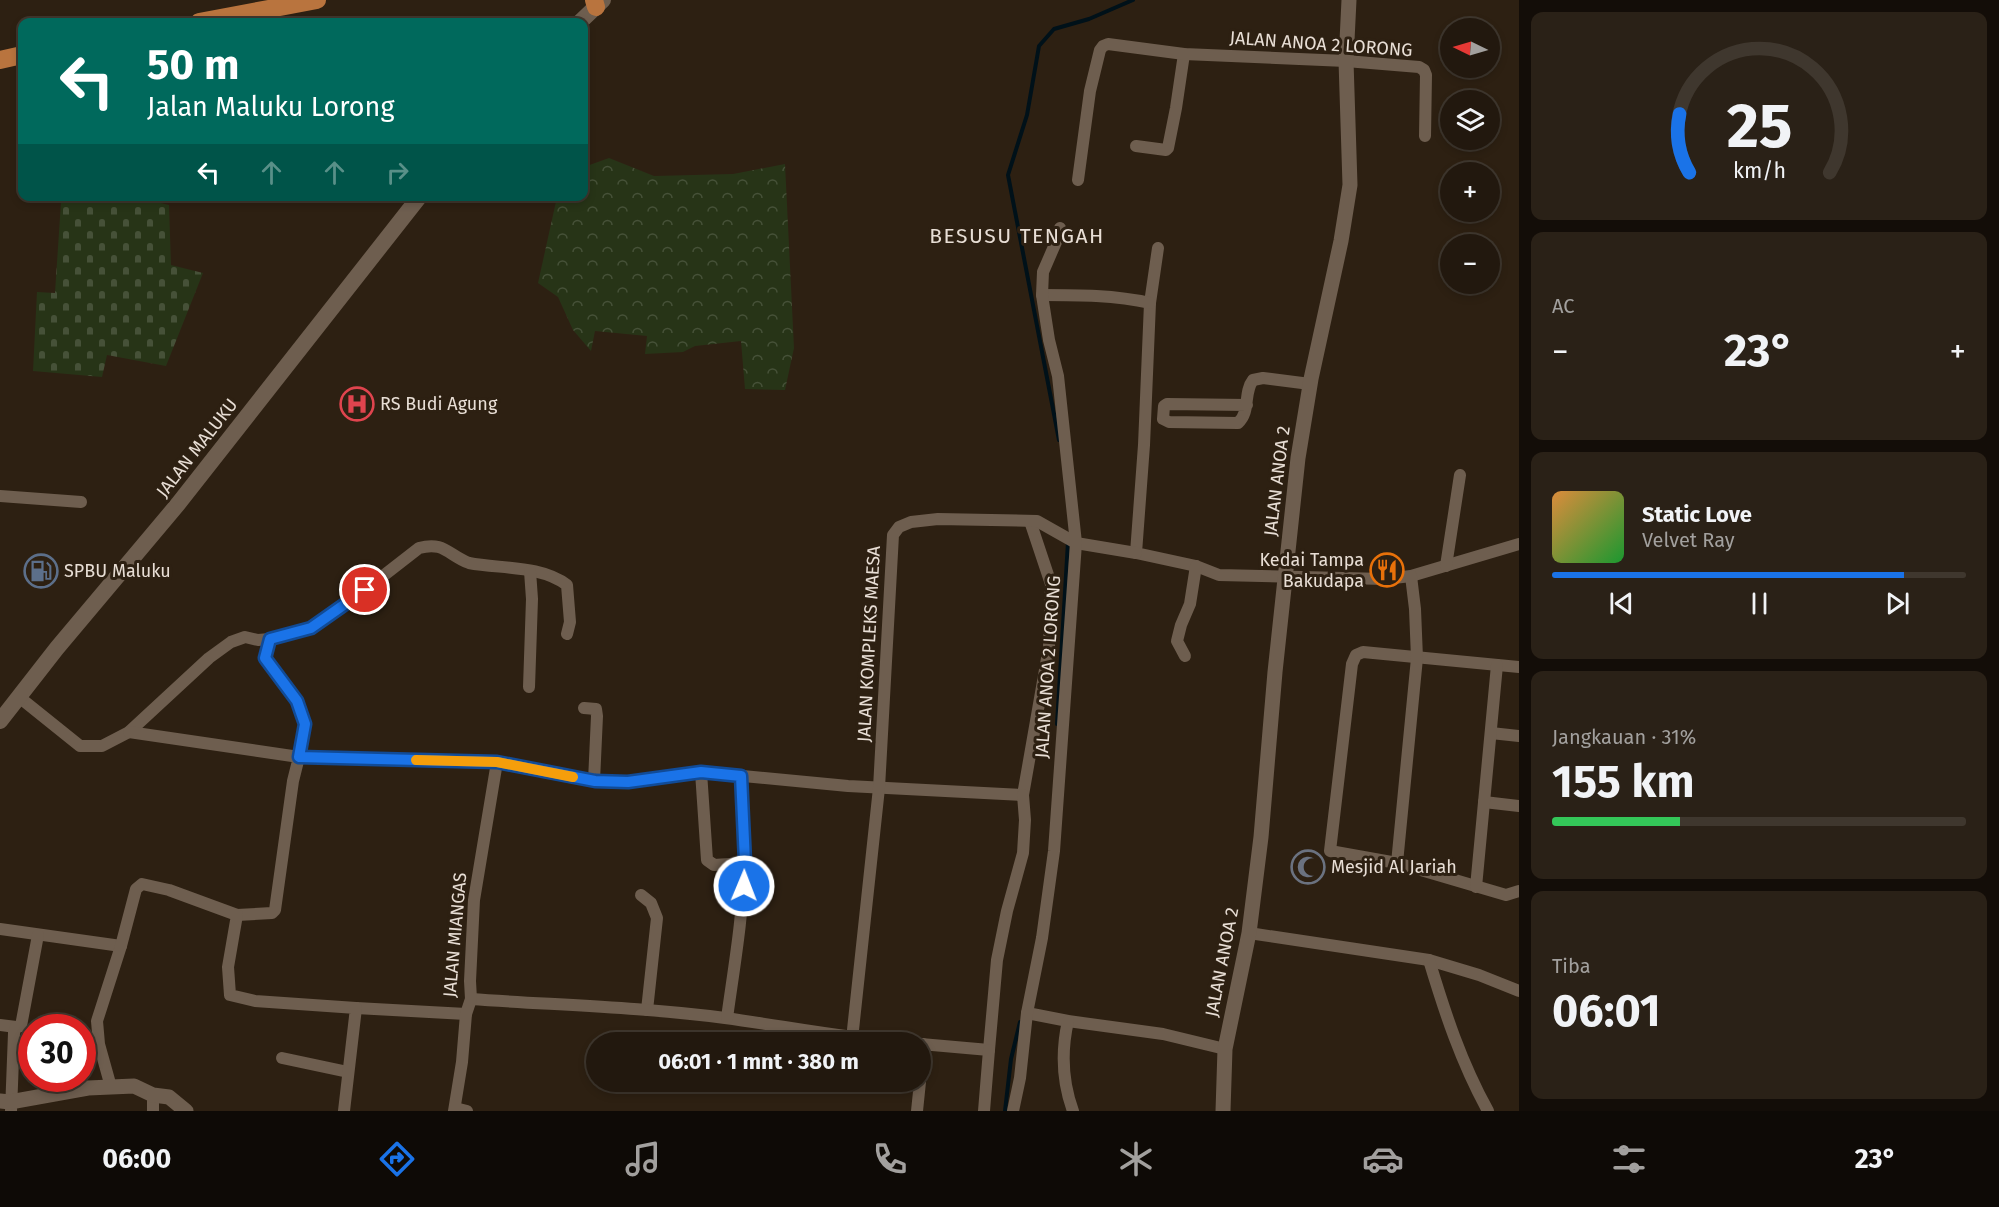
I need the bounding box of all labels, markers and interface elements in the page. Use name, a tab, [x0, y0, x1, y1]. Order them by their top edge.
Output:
north arrow	[1440, 18, 1500, 78]
map controls	[1440, 18, 1500, 294]
street label: JALAN ANOA 2 LORONG	[1229, 27, 1413, 61]
text: 50 m	[147, 40, 240, 90]
icon: left	[48, 42, 126, 120]
text: 25	[1726, 89, 1792, 164]
button: layers	[1440, 90, 1500, 150]
text: Jalan Maluku Lorong	[147, 91, 394, 123]
icon: left	[192, 156, 225, 189]
icon: ahead	[255, 156, 288, 189]
icon: ahead	[318, 156, 351, 189]
icon: right	[381, 156, 414, 189]
text: km/h	[1732, 158, 1786, 184]
button: +	[1440, 162, 1500, 222]
district label: BESUSU TENGAH	[929, 223, 1105, 249]
button: −	[1440, 234, 1500, 294]
text: AC	[1552, 294, 1574, 318]
text: 23°	[1724, 324, 1794, 378]
text: −	[1552, 332, 1569, 372]
text: +	[1950, 332, 1966, 372]
hospital icon: RS Budi Agung	[339, 386, 375, 422]
place label: RS Budi Agung	[380, 393, 498, 415]
street label: JALAN MALUKU	[152, 394, 242, 502]
street label: JALAN ANOA 2	[1259, 424, 1295, 537]
text: Static Love	[1642, 501, 1752, 528]
text: Velvet Ray	[1642, 528, 1735, 552]
street label: JALAN KOMPLEKS MAESA	[853, 545, 885, 743]
place label: Kedai Tampa Bakudapa	[1260, 549, 1364, 592]
restaurant icon: Kedai Tampa Bakudapa	[1369, 552, 1405, 588]
fuel station icon: SPBU Maluku	[23, 553, 59, 589]
place label: SPBU Maluku	[64, 560, 171, 582]
pin	[339, 564, 390, 615]
icon: arrive	[348, 573, 381, 606]
street label: JALAN ANOA 2 LORONG	[1031, 575, 1065, 759]
icon: previous	[1605, 587, 1638, 620]
icon: pause	[1743, 587, 1776, 620]
icon: next	[1881, 587, 1914, 620]
text: Jangkauan · 31%	[1552, 725, 1696, 749]
text: 155 km	[1552, 755, 1694, 809]
mosque icon: Mesjid Al Jariah	[1290, 849, 1326, 885]
position arrow	[712, 854, 776, 918]
place label: Mesjid Al Jariah	[1331, 856, 1457, 878]
street label: JALAN MIANGAS	[439, 871, 471, 999]
street label: JALAN ANOA 2	[1201, 905, 1243, 1019]
text: Tiba	[1552, 954, 1591, 978]
text: 06:01	[1552, 984, 1661, 1038]
speed limit sign: 30	[18, 1014, 96, 1092]
text: 06:01 · 1 mnt · 380 m	[658, 1048, 859, 1075]
icon: directions	[376, 1138, 418, 1180]
icon: music	[622, 1138, 664, 1180]
icon: phone	[869, 1138, 911, 1180]
icon: climate	[1115, 1138, 1157, 1180]
icon: car	[1362, 1138, 1404, 1180]
icon: filters	[1608, 1138, 1650, 1180]
text: 06:00	[102, 1143, 171, 1175]
text: 23°	[1855, 1143, 1897, 1175]

